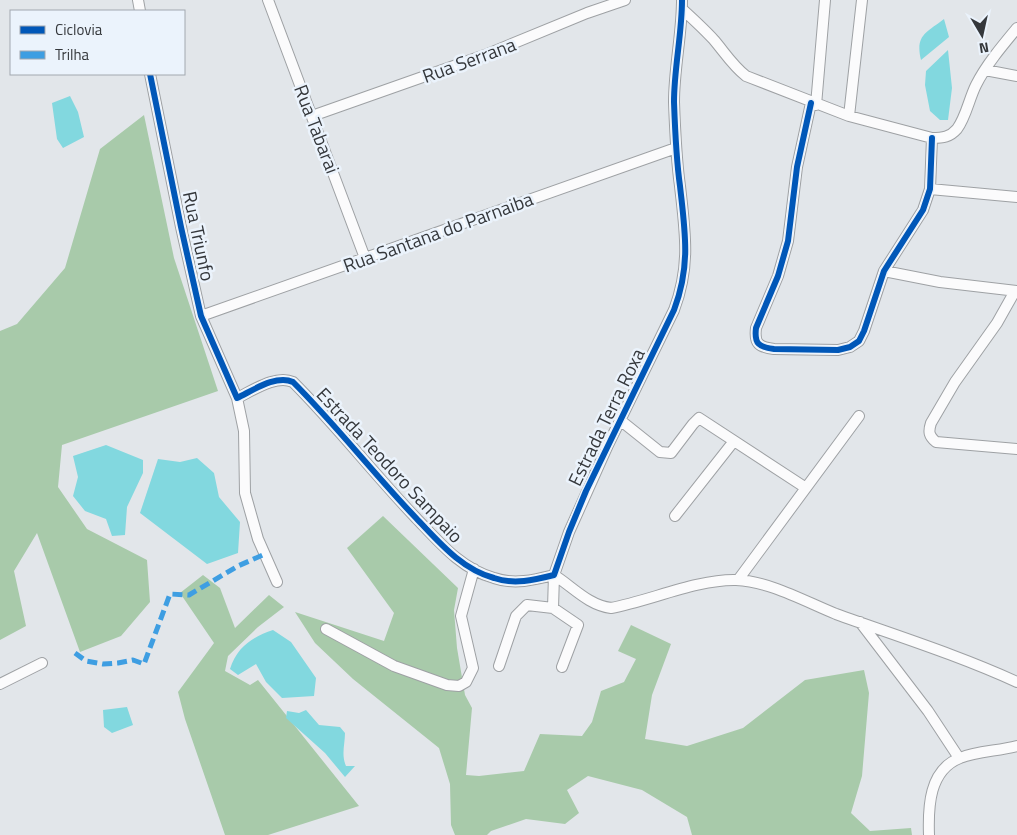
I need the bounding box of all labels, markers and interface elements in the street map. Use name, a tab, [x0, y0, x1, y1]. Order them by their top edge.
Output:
legend	[10, 10, 185, 75]
north arrow	[957, 10, 1007, 60]
text: Ciclovia	[55, 18, 103, 41]
street label: Rua Serrana	[418, 29, 520, 90]
text: N	[978, 37, 991, 59]
text: Trilha	[55, 43, 90, 66]
street label: Rua Tabarai	[287, 80, 348, 177]
street label: Rua Santana do Parnaiba	[339, 183, 537, 279]
street label: Rua Triunfo	[176, 188, 223, 283]
street label: Estrada Terra Roxa	[560, 343, 652, 491]
street label: Estrada Teodoro Sampaio	[310, 380, 470, 549]

